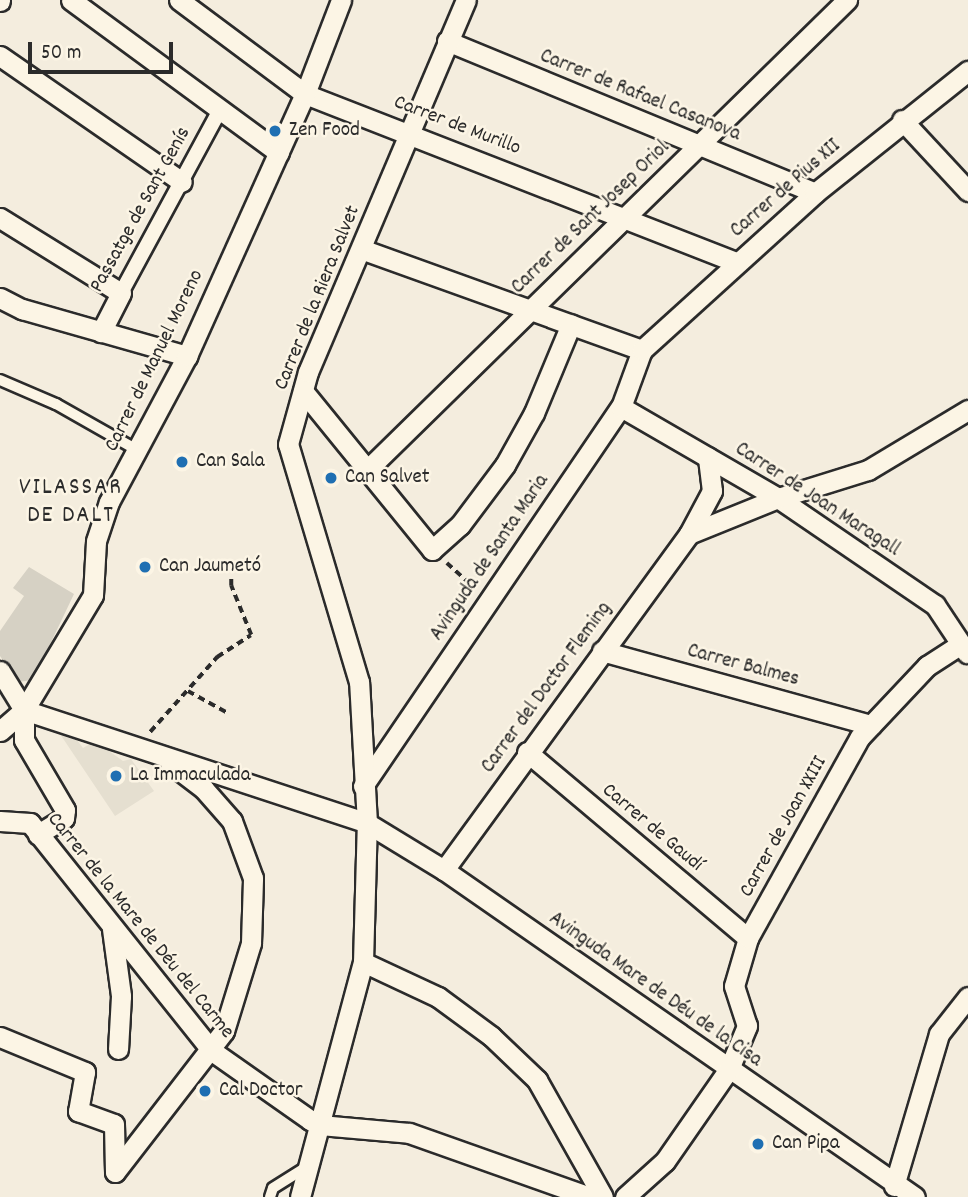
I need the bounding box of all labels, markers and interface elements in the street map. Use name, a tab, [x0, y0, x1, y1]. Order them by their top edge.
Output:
scale bar	[32, 28, 177, 72]
text: 50 m	[41, 39, 81, 69]
street label: Carrer de Rafael Casanova	[536, 44, 744, 148]
street label: Carrer de Murillo	[390, 90, 524, 162]
place label: Zen Food	[289, 118, 360, 144]
street label: Passatge de Sant Genís	[85, 123, 197, 297]
marker: Zen Food	[267, 123, 283, 139]
street label: Carrer de Pius XII	[726, 134, 846, 244]
street label: Carrer de Sant Josep Oriol	[507, 136, 675, 300]
street label: Carrer de la Riera Salvet	[269, 202, 367, 394]
street label: Carrer de Manuel Moreno	[100, 266, 210, 456]
street label: Carrer de Joan Maragall	[730, 437, 904, 563]
place label: Can Sala	[196, 449, 265, 475]
marker: Can Sala	[174, 454, 190, 470]
place label: Can Salvet	[345, 465, 430, 491]
marker: Can Salvet	[323, 470, 339, 486]
street label: Avinguda de Santa Maria	[425, 470, 555, 646]
district label: VILASSAR DE DALT	[20, 475, 122, 531]
place label: Can Jaumetó	[159, 554, 261, 580]
marker: Can Jaumetó	[137, 559, 153, 575]
street label: Carrer del Doctor Fleming	[476, 597, 618, 779]
street label: Carrer Balmes	[684, 639, 802, 693]
street label: Carrer de Joan XXIII	[735, 752, 833, 902]
place label: La Immaculada	[130, 763, 250, 789]
marker: La Immaculada	[108, 768, 124, 784]
street label: Carrer de Gaudí	[596, 778, 708, 878]
street label: Carrer de la Mare de Déu del Carme	[41, 808, 239, 1044]
street label: Avinguda Mare de Déu de la Cisa	[543, 907, 767, 1073]
place label: Cal Doctor	[219, 1078, 303, 1104]
marker: Cal Doctor	[197, 1083, 213, 1099]
place label: Can Pipa	[772, 1131, 840, 1157]
marker: Can Pipa	[750, 1136, 766, 1152]

